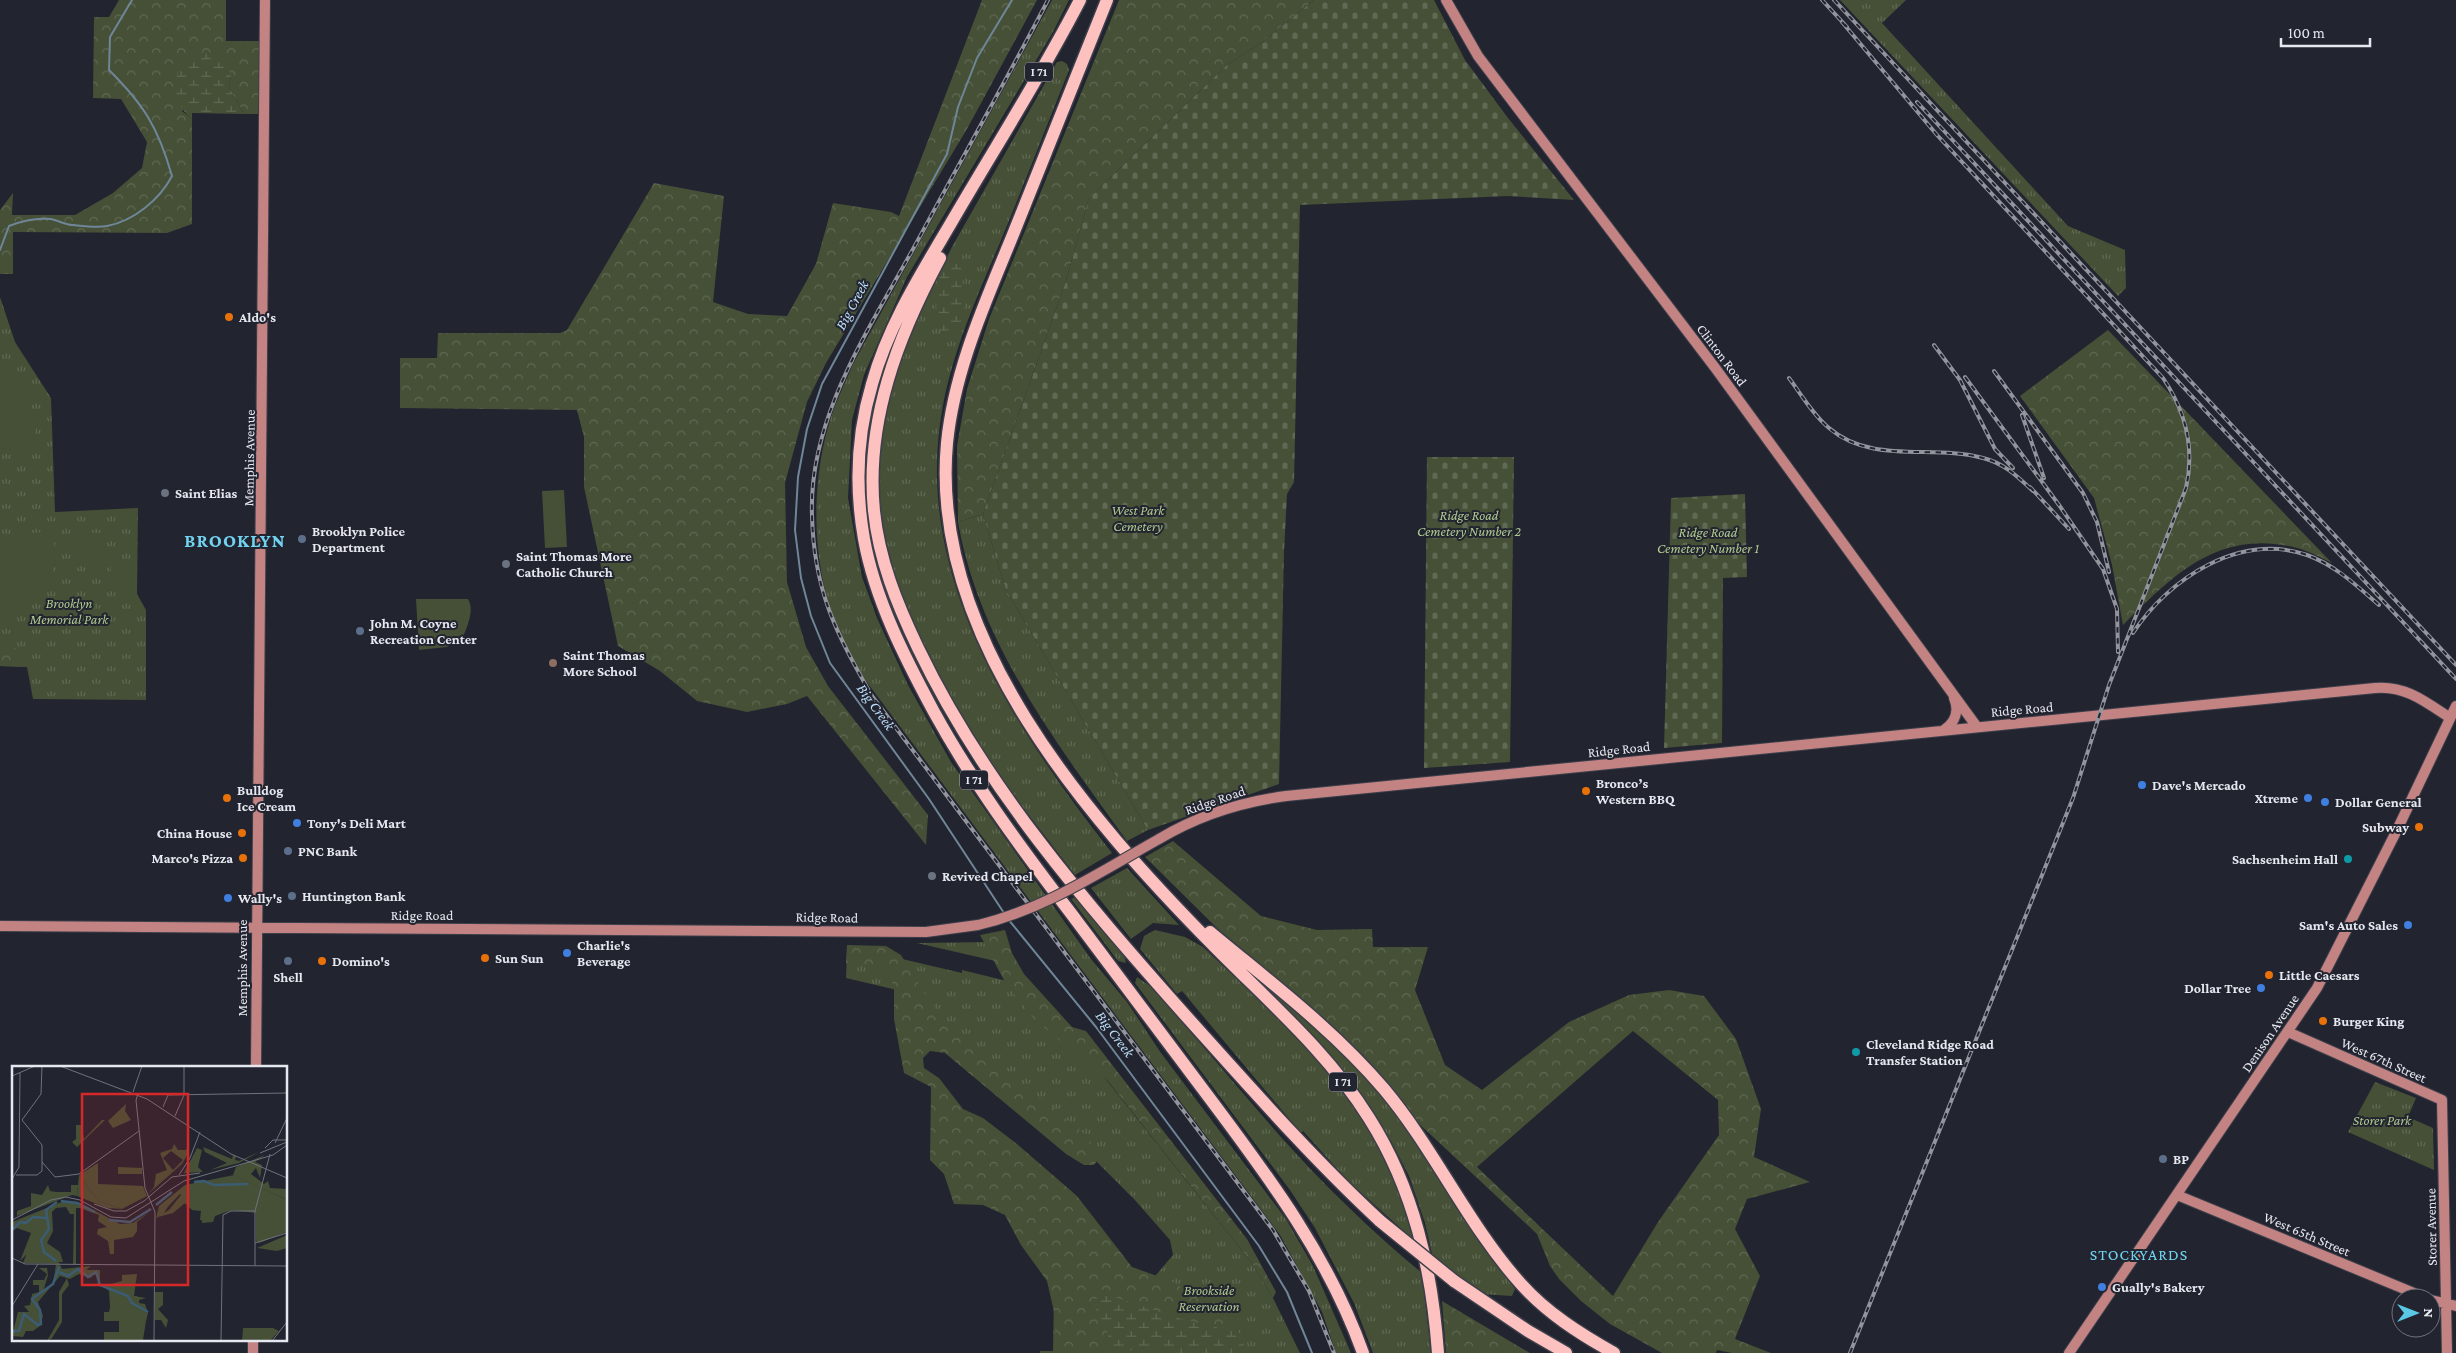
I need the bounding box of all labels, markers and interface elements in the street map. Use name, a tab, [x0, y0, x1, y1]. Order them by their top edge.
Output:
scale bar	[2281, 15, 2370, 47]
text: 100 m	[2288, 25, 2325, 41]
road number: I 71	[1025, 62, 1053, 82]
water label: Big Creek	[832, 276, 873, 333]
place label: Aldo's	[238, 309, 276, 325]
marker: Aldo's	[223, 311, 235, 323]
street label: Clinton Road	[1694, 321, 1751, 390]
street label: Memphis Avenue	[240, 409, 258, 507]
place label: Saint Elias	[175, 485, 238, 501]
marker: Saint Elias	[159, 487, 171, 499]
park label: West Park Cemetery	[1112, 502, 1165, 534]
park label: Ridge Road Cemetery Number 2	[1417, 507, 1521, 539]
place label: Brooklyn Police Department	[312, 523, 405, 555]
park label: Ridge Road Cemetery Number 1	[1657, 524, 1759, 556]
district label: BROOKLYN	[184, 530, 286, 551]
marker: Brooklyn Police Department	[296, 533, 308, 545]
place label: Saint Thomas More Catholic Church	[516, 548, 632, 580]
marker: Saint Thomas More Catholic Church	[500, 558, 512, 570]
park label: Brooklyn Memorial Park	[29, 595, 109, 627]
place label: John M. Coyne Recreation Center	[368, 615, 477, 647]
marker: John M. Coyne Recreation Center	[354, 625, 366, 637]
place label: Saint Thomas More School	[563, 647, 645, 679]
marker: Saint Thomas More School	[547, 657, 559, 669]
water label: Big Creek	[853, 681, 899, 735]
street label: Ridge Road	[1990, 698, 2055, 720]
street label: Ridge Road	[1587, 738, 1652, 760]
road number: I 71	[960, 770, 988, 790]
place label: Bronco’s Western BBQ	[1595, 775, 1676, 807]
place label: Dave's Mercado	[2152, 777, 2246, 793]
marker: Dave's Mercado	[2136, 779, 2148, 791]
place label: Bulldog Ice Cream	[237, 782, 296, 814]
street label: Ridge Road	[1183, 782, 1248, 818]
marker: Bronco’s Western BBQ	[1580, 785, 1592, 797]
place label: Xtreme	[2255, 790, 2298, 806]
marker: Bulldog Ice Cream	[221, 792, 233, 804]
marker: Xtreme	[2302, 792, 2314, 804]
place label: Dollar General	[2335, 794, 2422, 810]
marker: Dollar General	[2319, 796, 2331, 808]
place label: Tony's Deli Mart	[307, 815, 407, 831]
marker: Tony's Deli Mart	[291, 817, 303, 829]
place label: Subway	[2362, 819, 2409, 835]
marker: Subway	[2413, 821, 2425, 833]
place label: China House	[157, 825, 232, 841]
marker: China House	[236, 827, 248, 839]
place label: PNC Bank	[298, 843, 358, 859]
marker: PNC Bank	[282, 845, 294, 857]
place label: Marco's Pizza	[151, 850, 233, 866]
place label: Sachsenheim Hall	[2232, 851, 2338, 867]
marker: Marco's Pizza	[237, 852, 249, 864]
marker: Sachsenheim Hall	[2342, 853, 2354, 865]
place label: Revived Chapel	[942, 868, 1033, 884]
marker: Revived Chapel	[926, 870, 938, 882]
place label: Huntington Bank	[302, 888, 406, 904]
place label: Wally's	[237, 890, 282, 906]
marker: Huntington Bank	[286, 890, 298, 902]
marker: Wally's	[222, 892, 234, 904]
street label: Ridge Road	[391, 907, 454, 923]
street label: Ridge Road	[796, 908, 859, 926]
place label: Sam's Auto Sales	[2299, 917, 2398, 933]
marker: Sam's Auto Sales	[2402, 919, 2414, 931]
street label: Memphis Avenue	[234, 920, 250, 1016]
place label: Charlie's Beverage	[577, 937, 631, 969]
marker: Charlie's Beverage	[561, 947, 573, 959]
place label: Sun Sun	[495, 950, 544, 966]
marker: Sun Sun	[479, 952, 491, 964]
place label: Domino's	[332, 953, 390, 969]
marker: Shell	[282, 955, 294, 967]
marker: Domino's	[316, 955, 328, 967]
place label: Little Caesars	[2279, 967, 2360, 983]
place label: Shell	[273, 969, 303, 985]
marker: Little Caesars	[2263, 969, 2275, 981]
place label: Dollar Tree	[2184, 980, 2251, 996]
marker: Dollar Tree	[2255, 982, 2267, 994]
street label: Denison Avenue	[2238, 991, 2302, 1075]
water label: Big Creek	[1092, 1008, 1138, 1062]
place label: Burger King	[2333, 1013, 2404, 1029]
marker: Burger King	[2317, 1015, 2329, 1027]
street label: West 67th Street	[2339, 1034, 2429, 1086]
place label: Cleveland Ridge Road Transfer Station	[1866, 1036, 1994, 1068]
marker: Cleveland Ridge Road Transfer Station	[1850, 1046, 1862, 1058]
inset map	[12, 1066, 288, 1340]
road number: I 71	[1329, 1072, 1357, 1092]
park label: Storer Park	[2353, 1112, 2412, 1128]
place label: BP	[2173, 1151, 2189, 1167]
marker: BP	[2157, 1153, 2169, 1165]
street label: Storer Avenue	[2422, 1188, 2440, 1266]
street label: West 65th Street	[2261, 1209, 2353, 1260]
district label: STOCKYARDS	[2090, 1246, 2188, 1263]
place label: Gually's Bakery	[2112, 1279, 2205, 1295]
marker: Gually's Bakery	[2096, 1281, 2108, 1293]
park label: Brookside Reservation	[1178, 1282, 1240, 1314]
north arrow	[2391, 1288, 2441, 1338]
text: N	[2421, 1308, 2437, 1318]

